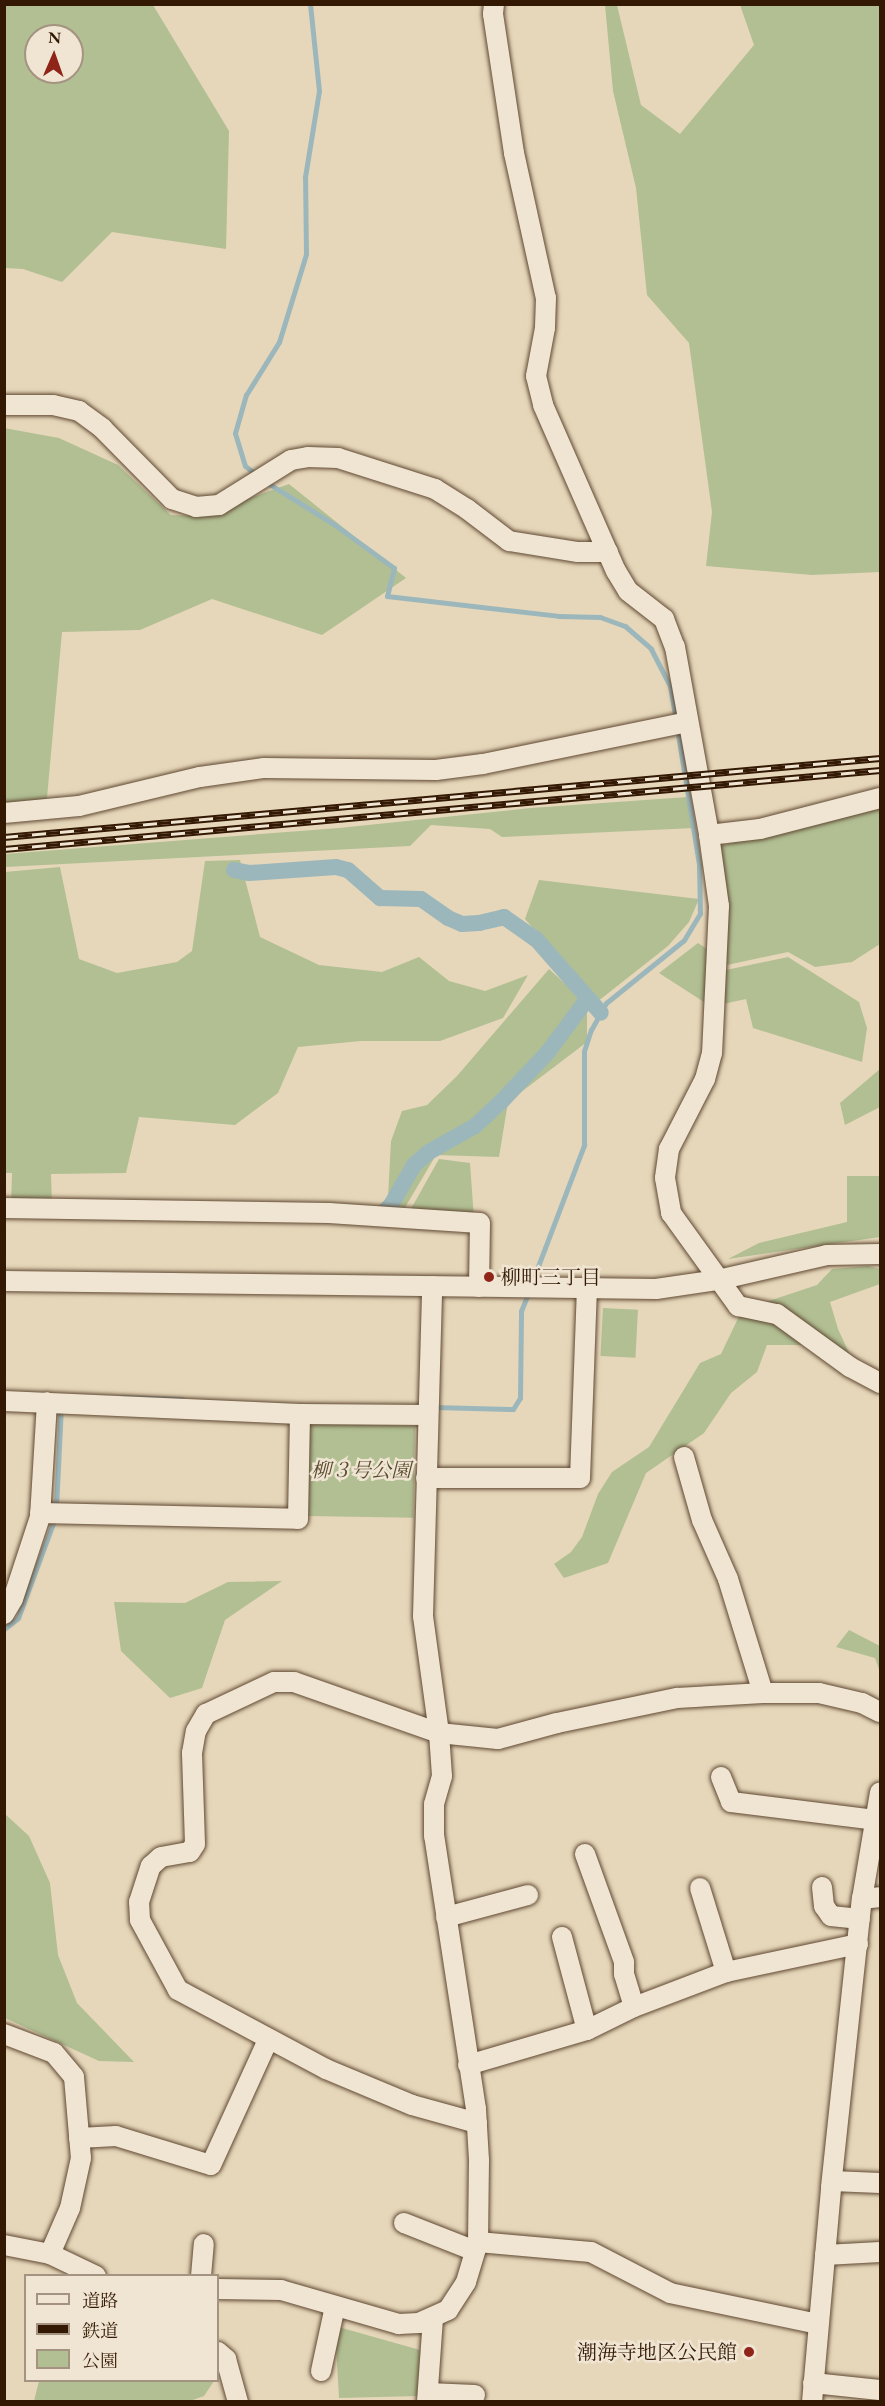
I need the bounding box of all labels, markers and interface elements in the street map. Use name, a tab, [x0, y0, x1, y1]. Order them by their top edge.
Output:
north arrow	[24, 24, 84, 84]
text: N	[48, 27, 61, 48]
place label: 柳町三丁目	[501, 1265, 601, 1289]
marker: 柳町三丁目	[482, 1270, 496, 1284]
park label: 柳３号公園	[311, 1458, 411, 1482]
legend	[24, 2274, 219, 2382]
text: 道路	[82, 2289, 118, 2312]
text: 鉄道	[82, 2319, 118, 2342]
place label: 潮海寺地区公民館	[577, 2340, 737, 2364]
marker: 潮海寺地区公民館	[742, 2345, 756, 2359]
text: 公園	[82, 2349, 118, 2372]

